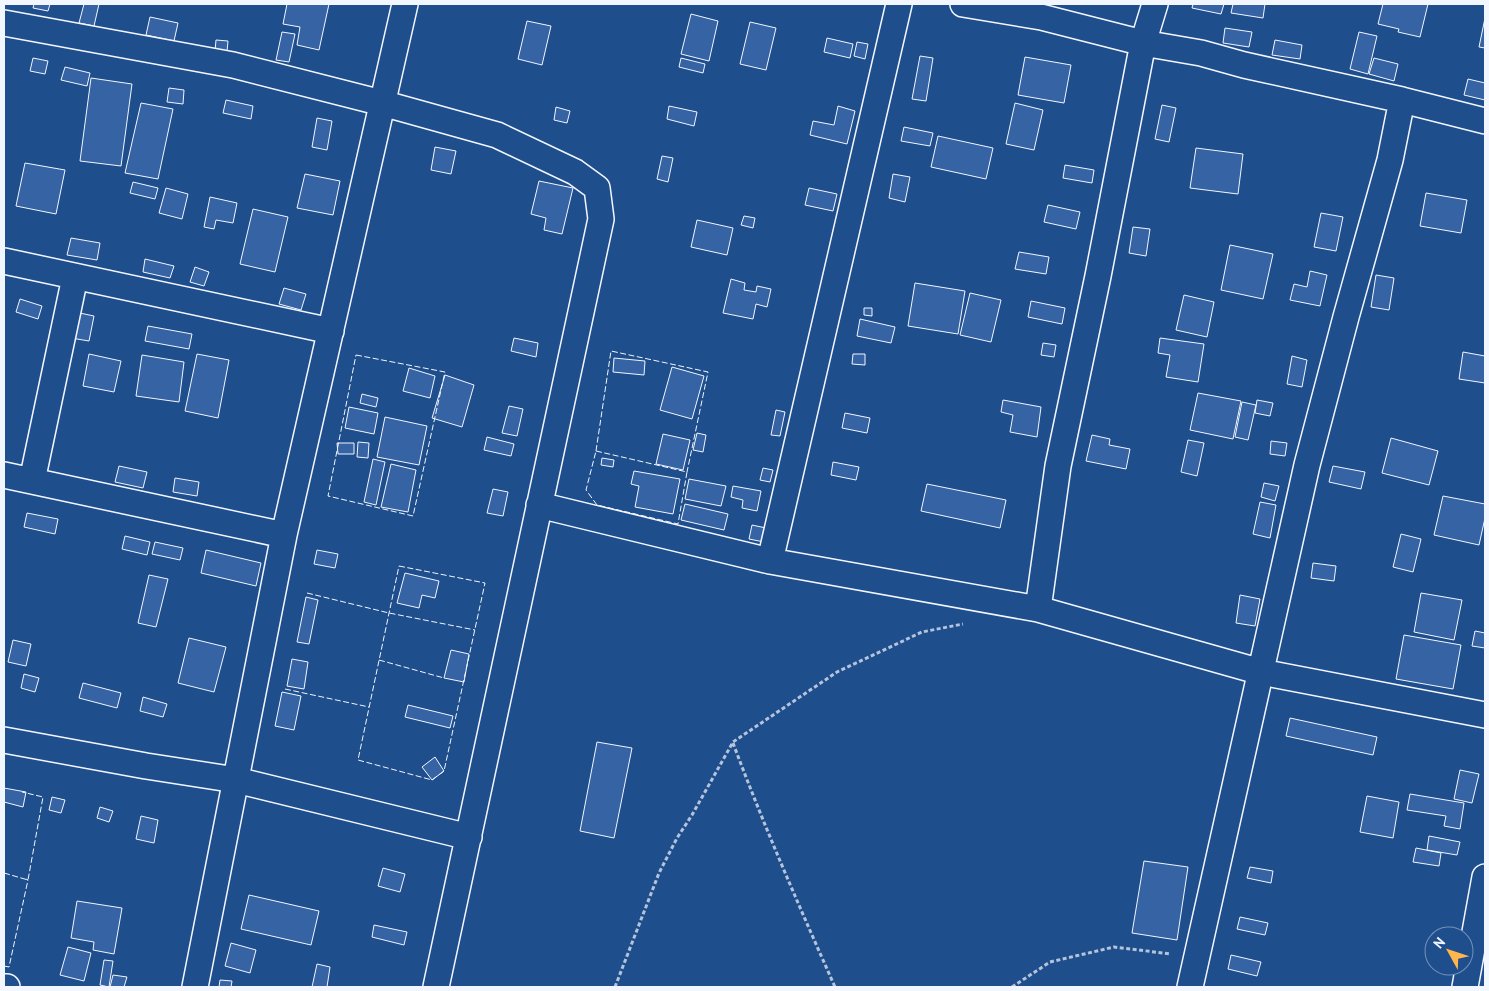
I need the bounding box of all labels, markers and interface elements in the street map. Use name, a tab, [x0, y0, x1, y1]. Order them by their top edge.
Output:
north arrow	[1424, 926, 1474, 976]
text: N	[1429, 933, 1449, 952]

